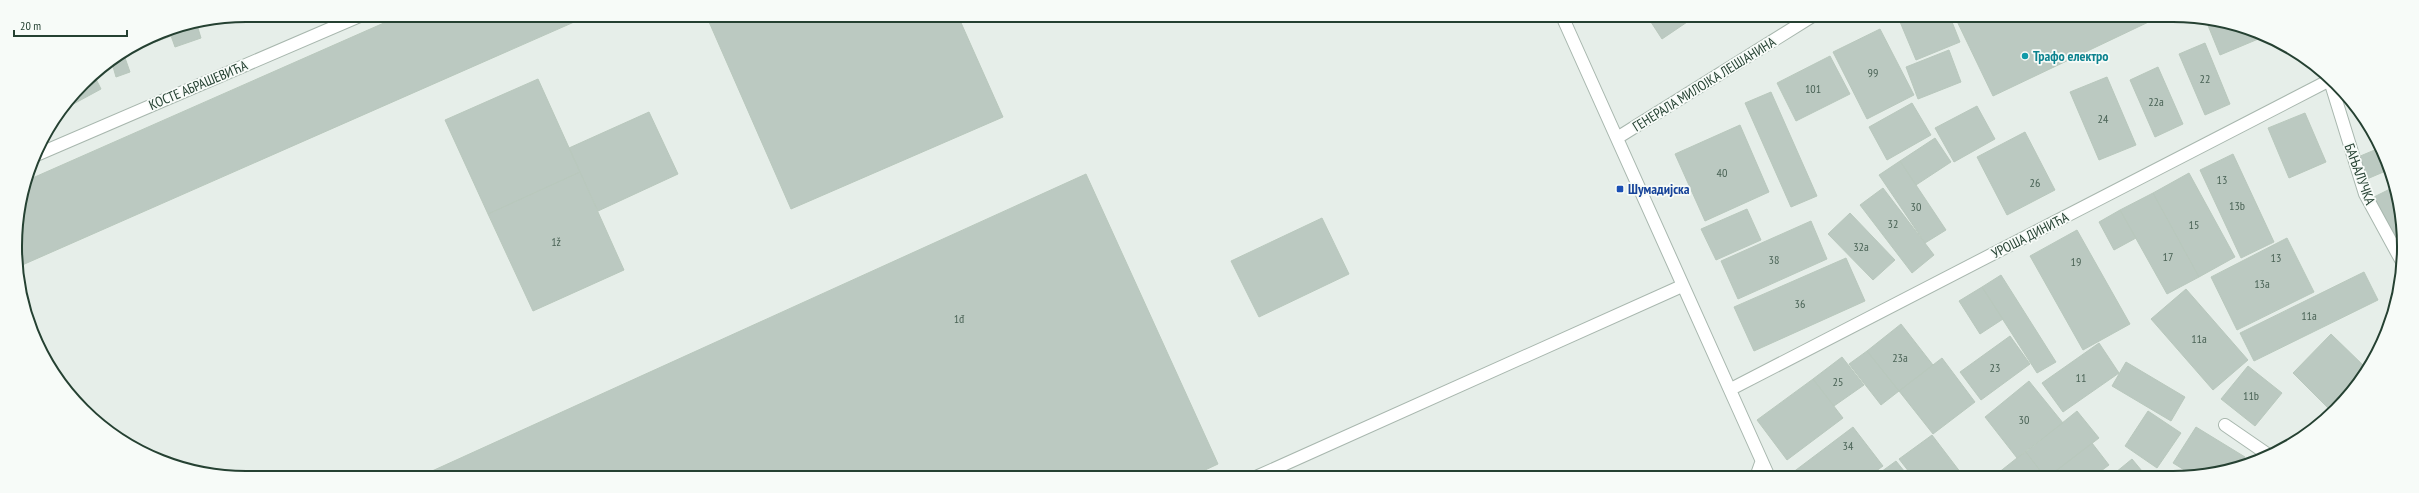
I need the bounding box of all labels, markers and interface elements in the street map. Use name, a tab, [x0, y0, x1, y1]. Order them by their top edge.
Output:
scale bar	[14, 12, 127, 38]
text: 20 m	[20, 18, 41, 33]
street label: ГЕНЕРАЛА МИЛОЈКА ЛЕШЈАНИНА	[1629, 32, 1779, 135]
place label: Трафо електро	[2033, 47, 2109, 65]
marker: Трафо електро	[2020, 51, 2030, 61]
street label: КОСТЕ АБРАШЕВИЋА	[146, 56, 250, 114]
house number: 99	[1868, 65, 1878, 80]
house number: 22	[2200, 71, 2210, 86]
house number: 101	[1805, 81, 1821, 96]
house number: 22a	[2148, 94, 2164, 109]
house number: 24	[2098, 111, 2109, 126]
street label: БАЊАЛУЧКА	[2341, 141, 2380, 208]
house number: 40	[1717, 165, 1727, 180]
house number: 13	[2217, 172, 2227, 187]
house number: 26	[2030, 175, 2040, 190]
place label: Шумадијска	[1628, 180, 1690, 198]
marker: Шумадијска	[1615, 184, 1625, 194]
house number: 13b	[2229, 198, 2245, 213]
house number: 30	[1911, 199, 1921, 214]
street label: УРОША ДИНИЋА	[1988, 208, 2072, 262]
house number: 32	[1888, 216, 1898, 231]
house number: 15	[2189, 217, 2199, 232]
house number: 1ž	[551, 234, 561, 249]
house number: 32a	[1853, 239, 1869, 254]
house number: 17	[2163, 249, 2173, 264]
house number: 13	[2271, 250, 2281, 265]
house number: 38	[1769, 252, 1779, 267]
house number: 19	[2071, 254, 2081, 269]
house number: 13a	[2254, 276, 2270, 291]
house number: 36	[1795, 296, 1805, 311]
house number: 11a	[2301, 308, 2317, 323]
house number: 1đ	[954, 311, 965, 326]
house number: 11a	[2191, 331, 2207, 346]
house number: 23a	[1892, 350, 1908, 365]
house number: 23	[1990, 360, 2000, 375]
house number: 11	[2076, 370, 2086, 385]
house number: 25	[1833, 374, 1843, 389]
house number: 11b	[2243, 388, 2259, 403]
house number: 30	[2019, 412, 2029, 427]
house number: 34	[1843, 438, 1854, 453]

